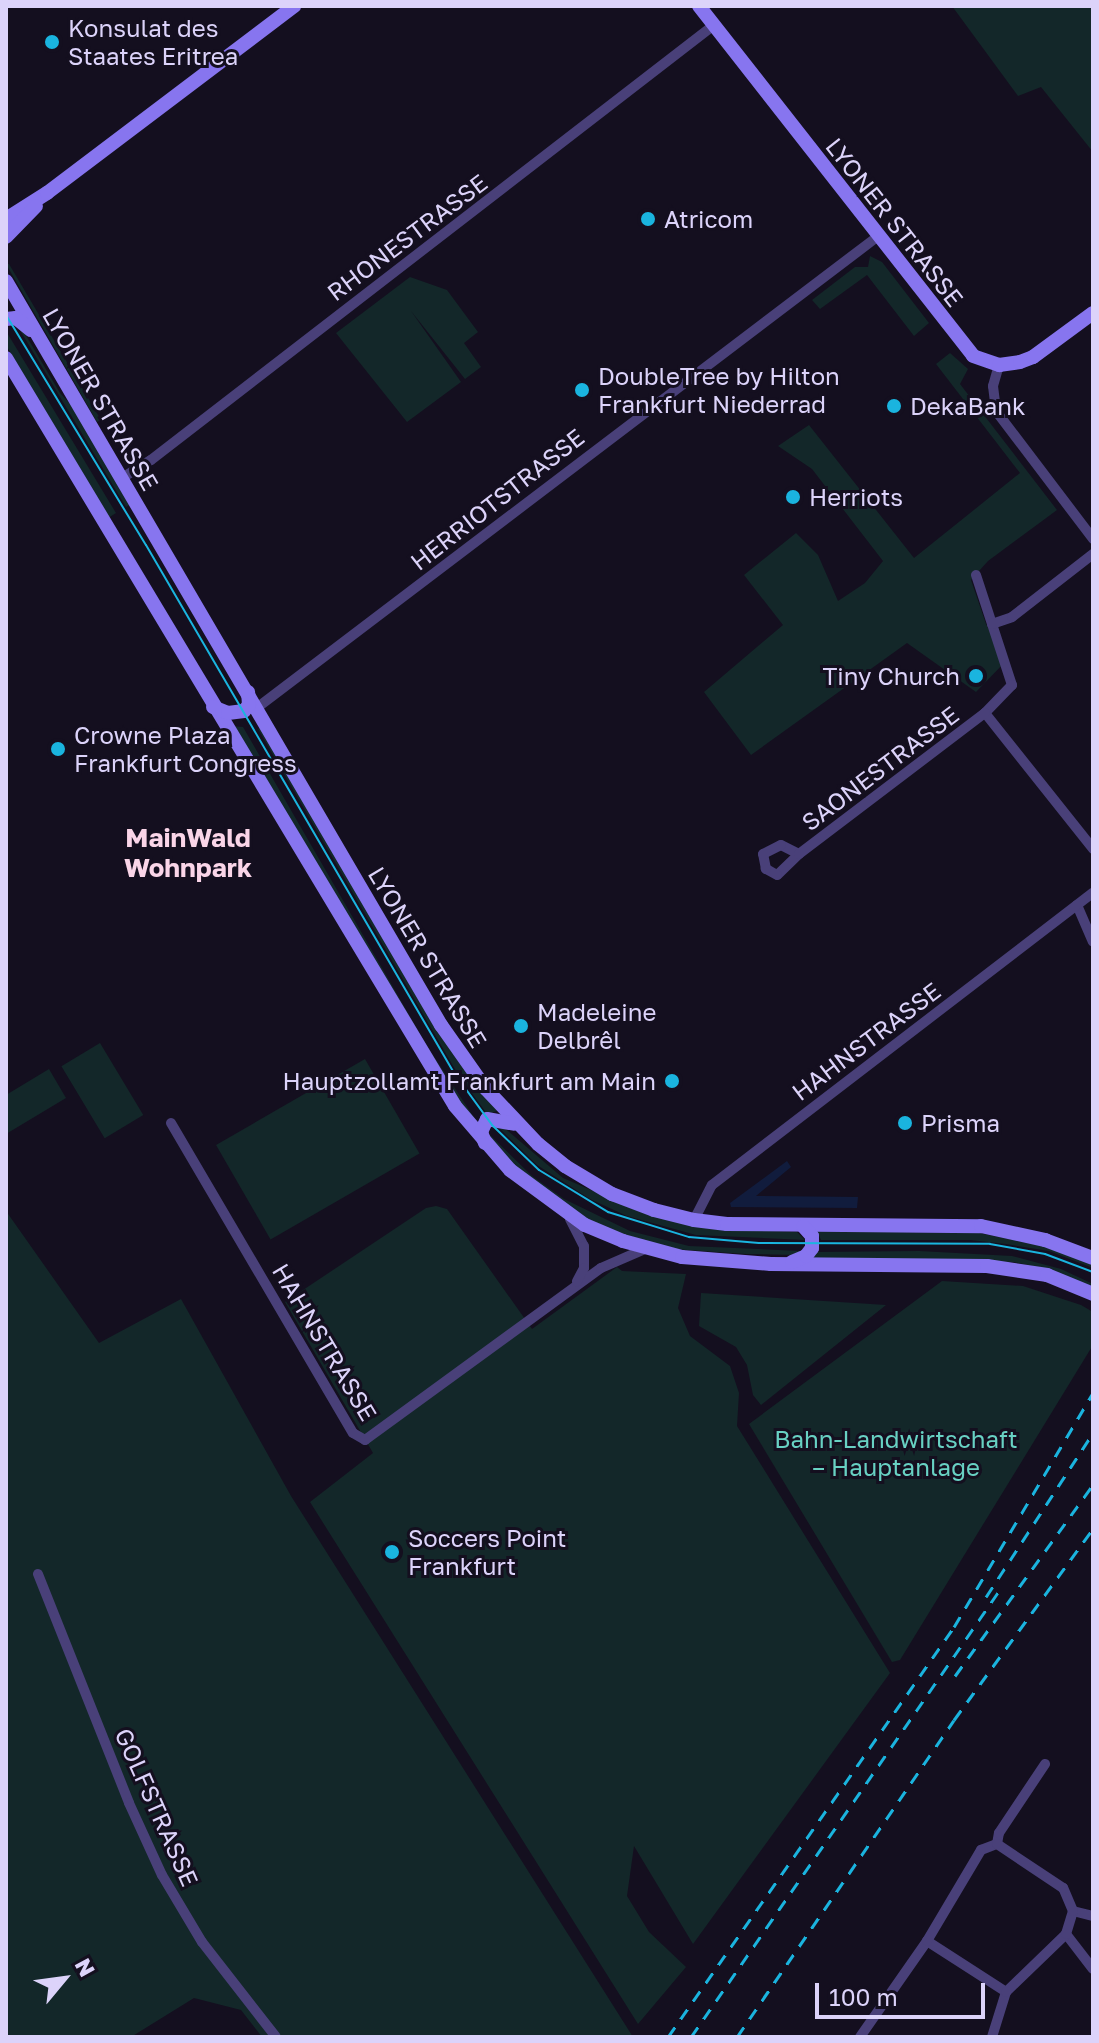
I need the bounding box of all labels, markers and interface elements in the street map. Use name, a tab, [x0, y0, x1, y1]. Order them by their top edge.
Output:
place label: Konsulat des Staates Eritrea	[68, 14, 238, 70]
marker: Konsulat des Staates Eritrea	[43, 33, 61, 51]
street label: LYONER STRASSE	[820, 132, 970, 312]
street label: RHONESTRASSE	[321, 168, 493, 306]
place label: Atricom	[664, 205, 753, 233]
marker: Atricom	[639, 210, 657, 228]
street label: LYONER STRASSE	[37, 303, 165, 495]
place label: DoubleTree by Hilton Frankfurt Niederrad	[598, 362, 840, 418]
marker: DoubleTree by Hilton Frankfurt Niederrad	[573, 381, 591, 399]
place label: DekaBank	[910, 392, 1026, 420]
marker: DekaBank	[885, 397, 903, 415]
street label: HERRIOTSTRASSE	[404, 422, 590, 576]
place label: Herriots	[809, 483, 903, 511]
marker: Herriots	[784, 488, 802, 506]
place label: Tiny Church	[822, 662, 960, 690]
marker: Tiny Church	[967, 667, 985, 685]
street label: SAONESTRASSE	[796, 700, 964, 836]
place label: Crowne Plaza Frankfurt Congress	[74, 721, 297, 777]
marker: Crowne Plaza Frankfurt Congress	[49, 740, 67, 758]
district label: MainWald Wohnpark	[124, 822, 252, 884]
street label: LYONER STRASSE	[363, 861, 493, 1053]
street label: HAHNSTRASSE	[786, 976, 946, 1106]
place label: Madeleine Delbrêl	[537, 998, 656, 1054]
marker: Madeleine Delbrêl	[512, 1017, 530, 1035]
place label: Hauptzollamt Frankfurt am Main	[282, 1067, 656, 1095]
marker: Hauptzollamt Frankfurt am Main	[663, 1072, 681, 1090]
place label: Prisma	[921, 1109, 1000, 1137]
marker: Prisma	[896, 1114, 914, 1132]
street label: HAHNSTRASSE	[267, 1258, 383, 1426]
park label: Bahn-Landwirtschaft – Hauptanlage	[774, 1425, 1018, 1481]
place label: Soccers Point Frankfurt	[408, 1524, 566, 1580]
marker: Soccers Point Frankfurt	[383, 1543, 401, 1561]
street label: GOLFSTRASSE	[109, 1724, 205, 1890]
north arrow	[24, 1939, 104, 2019]
text: N	[70, 1953, 101, 1981]
scale bar	[819, 1967, 989, 2017]
text: 100 m	[829, 1982, 898, 2011]

